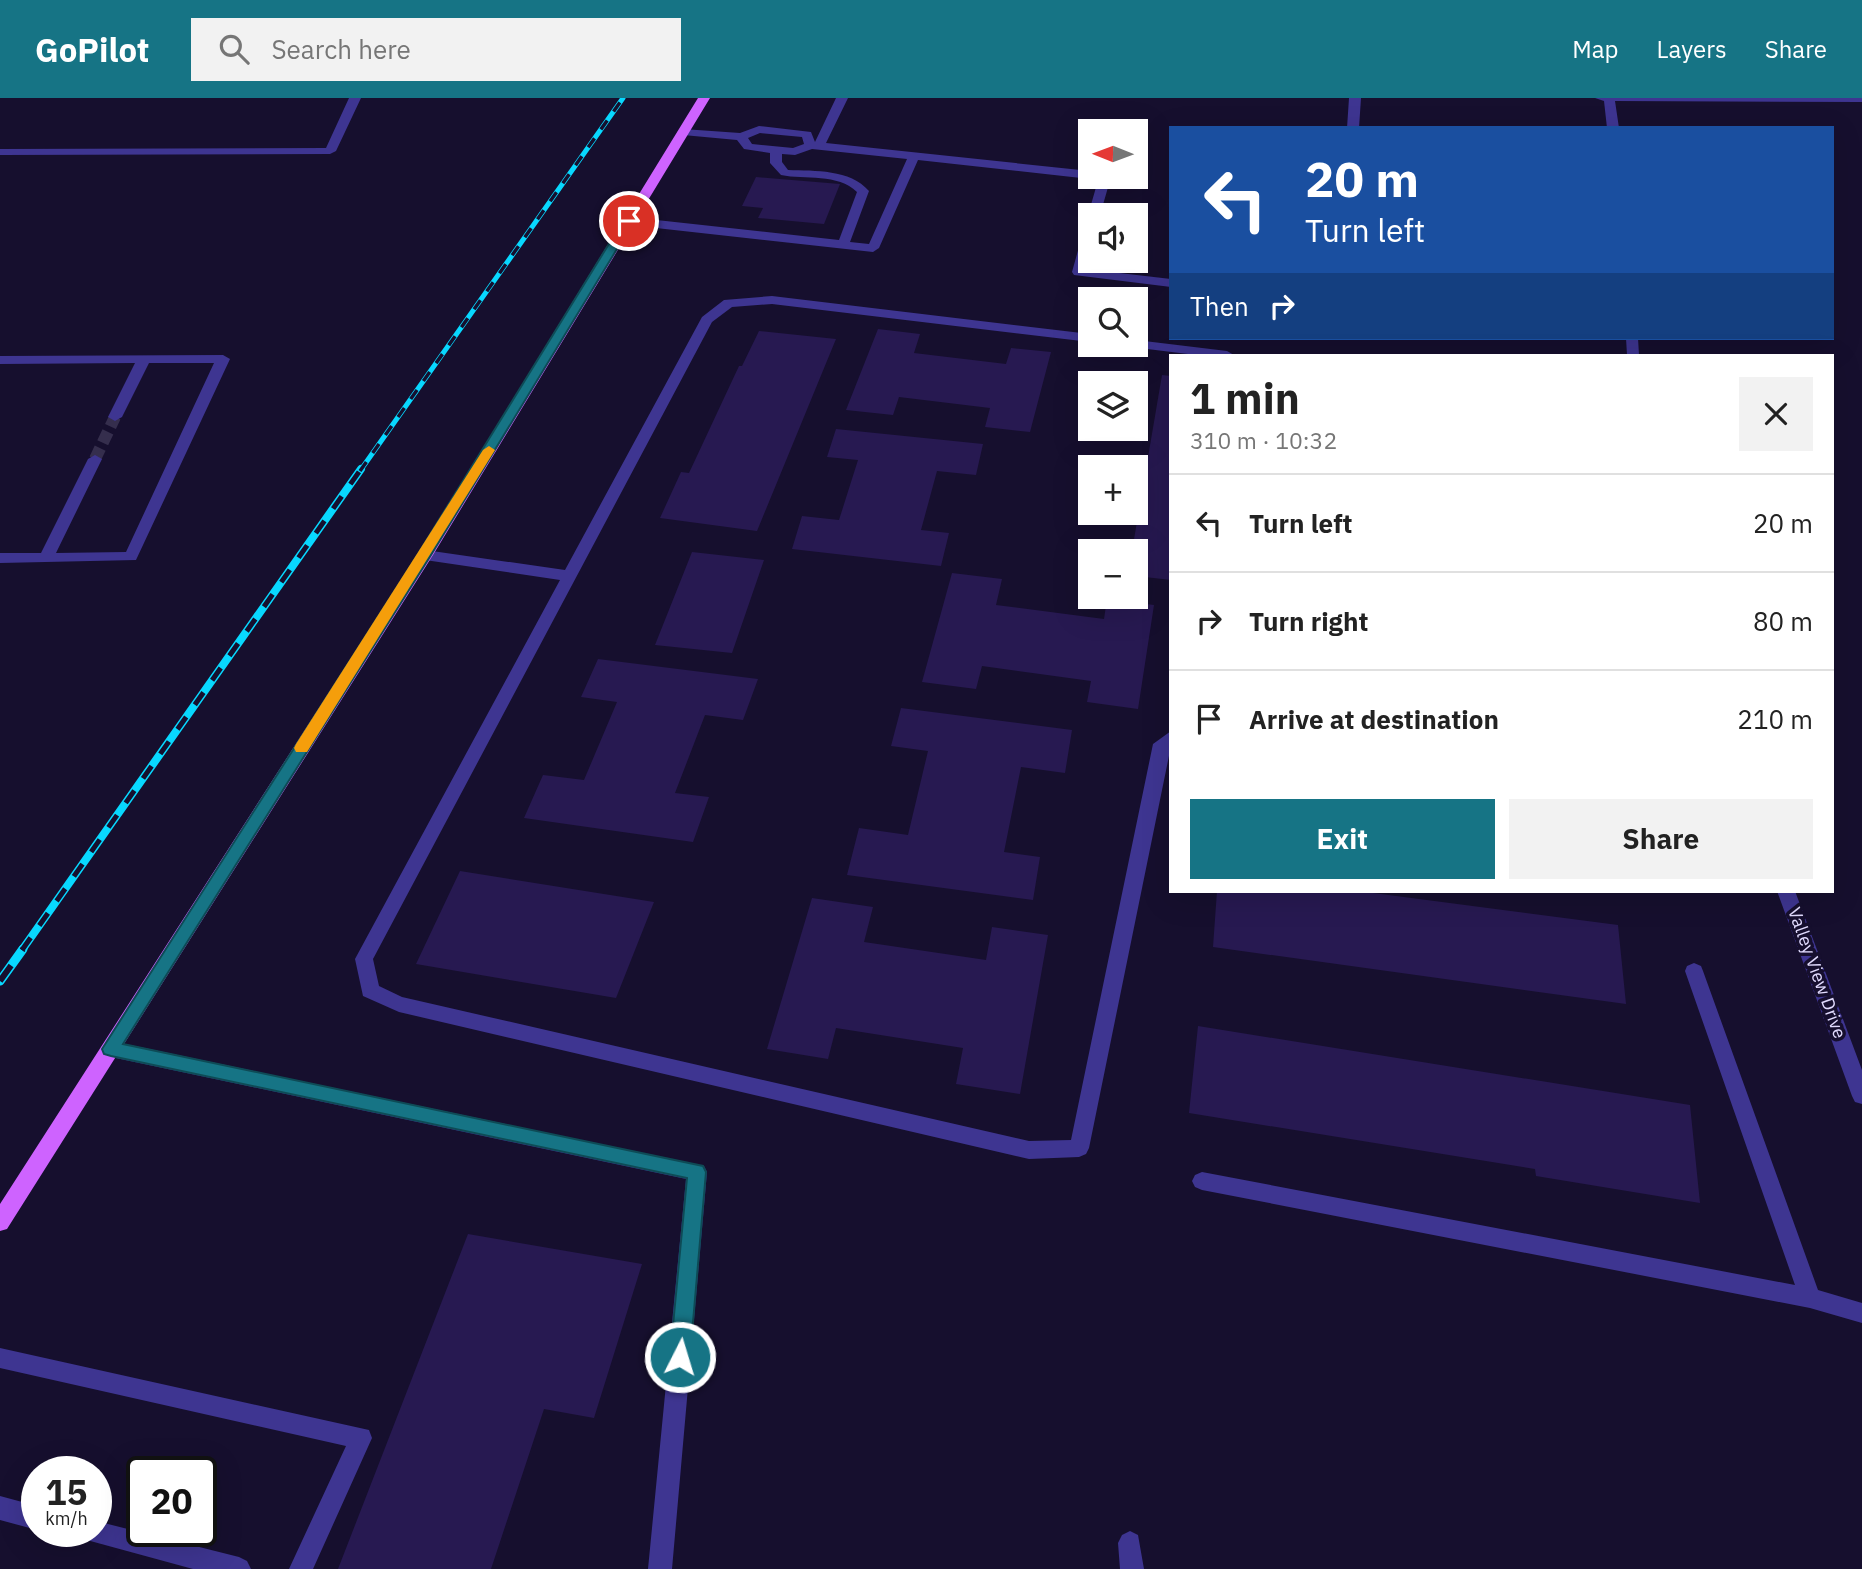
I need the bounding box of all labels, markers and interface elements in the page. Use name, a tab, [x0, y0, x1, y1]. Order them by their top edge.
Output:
search box	[191, 18, 681, 81]
text: GoPilot	[35, 28, 149, 71]
icon: search	[215, 30, 253, 68]
text: Search here	[271, 32, 411, 66]
text: Map	[1572, 33, 1619, 65]
text: Layers	[1657, 33, 1727, 65]
text: Share	[1765, 33, 1827, 65]
north arrow	[1078, 119, 1148, 189]
map controls	[1078, 119, 1148, 609]
text: 20 m	[1305, 147, 1419, 210]
icon: left	[1190, 154, 1281, 245]
pin	[599, 191, 659, 251]
icon: arrive	[610, 202, 648, 240]
button: sound	[1078, 203, 1148, 273]
text: Turn left	[1305, 209, 1425, 251]
button: search	[1078, 287, 1148, 357]
icon: right	[1263, 287, 1301, 325]
text: Then	[1190, 289, 1249, 323]
button: layers	[1078, 371, 1148, 441]
text: 1 min	[1190, 371, 1300, 426]
button: close	[1739, 377, 1813, 451]
text: 310 m · 10:32	[1190, 425, 1337, 455]
button: +	[1078, 455, 1148, 525]
icon: left	[1190, 504, 1228, 542]
text: Turn left	[1249, 506, 1352, 540]
text: 20 m	[1753, 506, 1813, 540]
button: −	[1078, 539, 1148, 609]
icon: right	[1190, 602, 1228, 640]
text: Turn right	[1249, 604, 1368, 638]
text: 80 m	[1753, 604, 1813, 638]
icon: arrive	[1190, 700, 1228, 738]
text: Arrive at destination	[1249, 702, 1499, 736]
text: 210 m	[1737, 702, 1813, 736]
button: Exit	[1190, 799, 1495, 879]
button: Share	[1509, 799, 1813, 879]
street label: Valley View Drive	[1783, 904, 1852, 1042]
position arrow	[643, 1320, 717, 1394]
speed limit sign: 20	[126, 1456, 217, 1547]
text: 15	[45, 1469, 88, 1515]
text: km/h	[45, 1507, 88, 1530]

